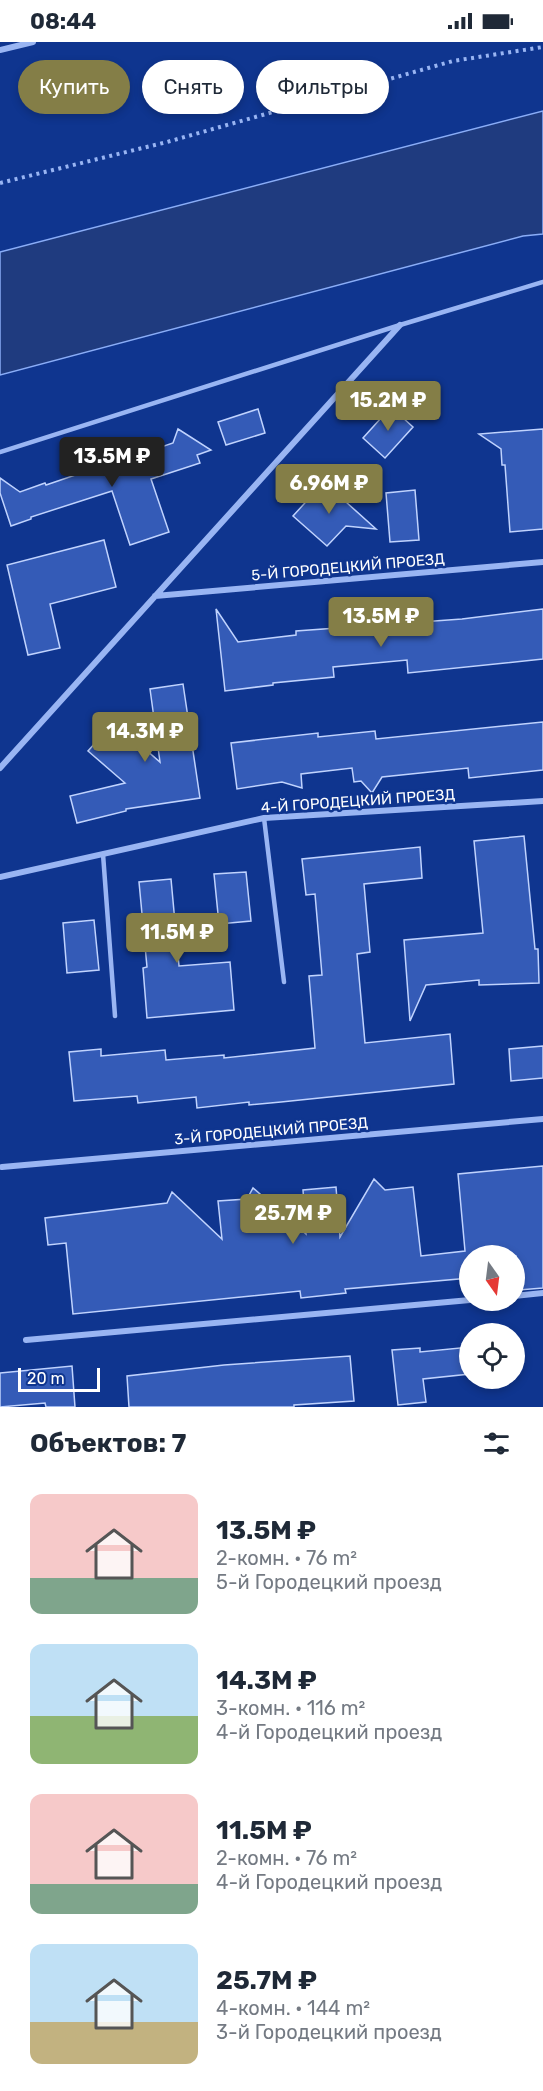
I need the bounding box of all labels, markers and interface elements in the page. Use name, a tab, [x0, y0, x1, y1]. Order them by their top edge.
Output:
text: 08:44	[30, 8, 96, 35]
chip: Купить	[18, 60, 130, 114]
chip: Снять	[142, 60, 244, 114]
chip: Фильтры	[256, 60, 389, 114]
pin: 15.2M ₽	[333, 381, 443, 432]
text: 15.2M ₽	[350, 388, 426, 412]
pin: 13.5M ₽	[57, 437, 167, 488]
text: 13.5M ₽	[74, 444, 150, 468]
pin: 6.96M ₽	[274, 464, 384, 515]
text: 6.96M ₽	[290, 471, 368, 495]
street label: 5-Й ГОРОДЕЦКИЙ ПРОЕЗД	[250, 550, 446, 584]
pin: 13.5M ₽	[326, 597, 436, 648]
text: 13.5M ₽	[343, 604, 419, 628]
pin: 14.3M ₽	[90, 712, 200, 763]
text: 14.3M ₽	[106, 719, 184, 743]
street label: 4-Й ГОРОДЕЦКИЙ ПРОЕЗД	[260, 785, 456, 817]
pin: 11.5M ₽	[122, 913, 232, 964]
text: 11.5M ₽	[140, 920, 214, 944]
street label: 3-Й ГОРОДЕЦКИЙ ПРОЕЗД	[173, 1114, 369, 1148]
pin: 25.7M ₽	[238, 1194, 348, 1245]
text: 25.7M ₽	[254, 1201, 332, 1225]
north arrow	[459, 1245, 525, 1311]
map controls	[459, 1245, 525, 1389]
button: locate	[459, 1323, 525, 1389]
scale bar	[18, 1365, 100, 1392]
text: 20 m	[27, 1369, 65, 1388]
icon: filters	[480, 1427, 513, 1460]
text: Объектов: 7	[30, 1428, 186, 1459]
text: 13.5M ₽	[216, 1515, 316, 1546]
icon: home	[78, 1518, 150, 1590]
text: 2-комн. · 76 m²	[216, 1546, 357, 1570]
text: 5-й Городецкий проезд	[216, 1570, 442, 1594]
text: 14.3M ₽	[216, 1665, 317, 1696]
icon: home	[78, 1668, 150, 1740]
text: 3-комн. · 116 m²	[216, 1696, 365, 1720]
text: 4-й Городецкий проезд	[216, 1720, 442, 1744]
text: 11.5M ₽	[216, 1815, 312, 1846]
icon: home	[78, 1818, 150, 1890]
text: 2-комн. · 76 m²	[216, 1846, 357, 1870]
text: 4-й Городецкий проезд	[216, 1870, 442, 1894]
text: 25.7M ₽	[216, 1965, 317, 1996]
icon: home	[78, 1968, 150, 2040]
text: 4-комн. · 144 m²	[216, 1996, 370, 2020]
text: 3-й Городецкий проезд	[216, 2020, 442, 2044]

